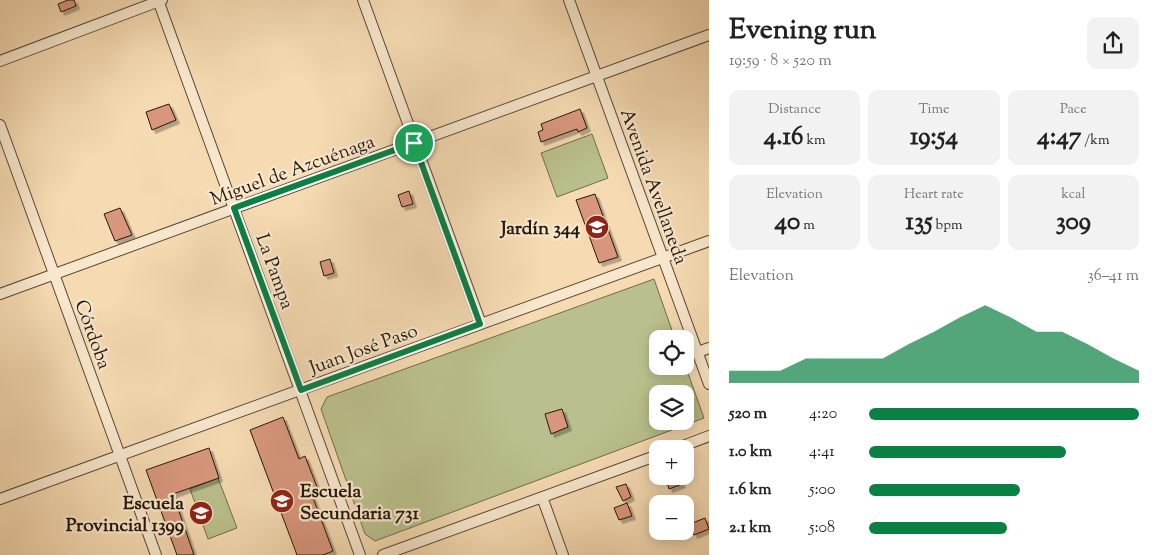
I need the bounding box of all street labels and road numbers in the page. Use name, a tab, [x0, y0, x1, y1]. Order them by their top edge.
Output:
street label: Avenida Avellaneda	[612, 105, 693, 269]
street label: Miguel de Azcuénaga	[207, 129, 379, 214]
street label: La Pampa	[248, 230, 300, 313]
street label: Córdoba	[67, 296, 117, 374]
street label: Juan José Paso	[305, 318, 422, 383]

